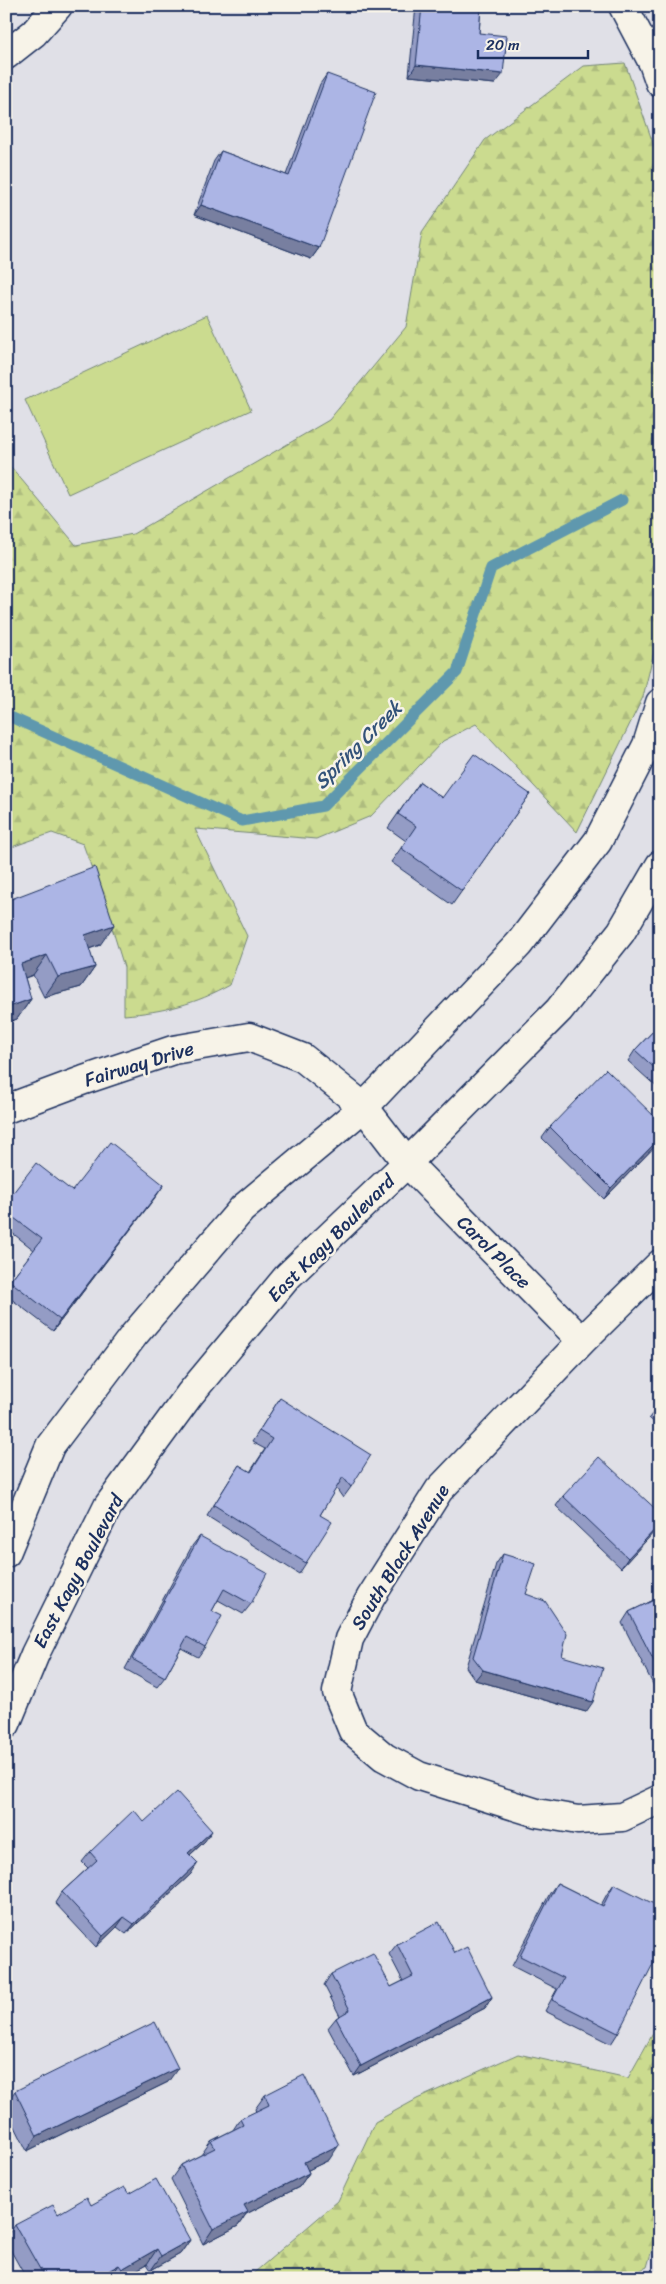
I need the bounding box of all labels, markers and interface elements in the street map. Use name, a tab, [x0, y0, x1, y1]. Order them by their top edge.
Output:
scale bar	[478, 28, 588, 60]
text: 20 m	[486, 32, 520, 58]
water label: Spring Creek	[305, 691, 412, 798]
street label: Fairway Drive	[80, 1032, 198, 1096]
street label: East Kagy Boulevard	[259, 1165, 404, 1310]
street label: Carol Place	[449, 1207, 539, 1297]
street label: South Black Avenue	[342, 1477, 458, 1637]
street label: East Kagy Boulevard	[23, 1487, 133, 1654]

